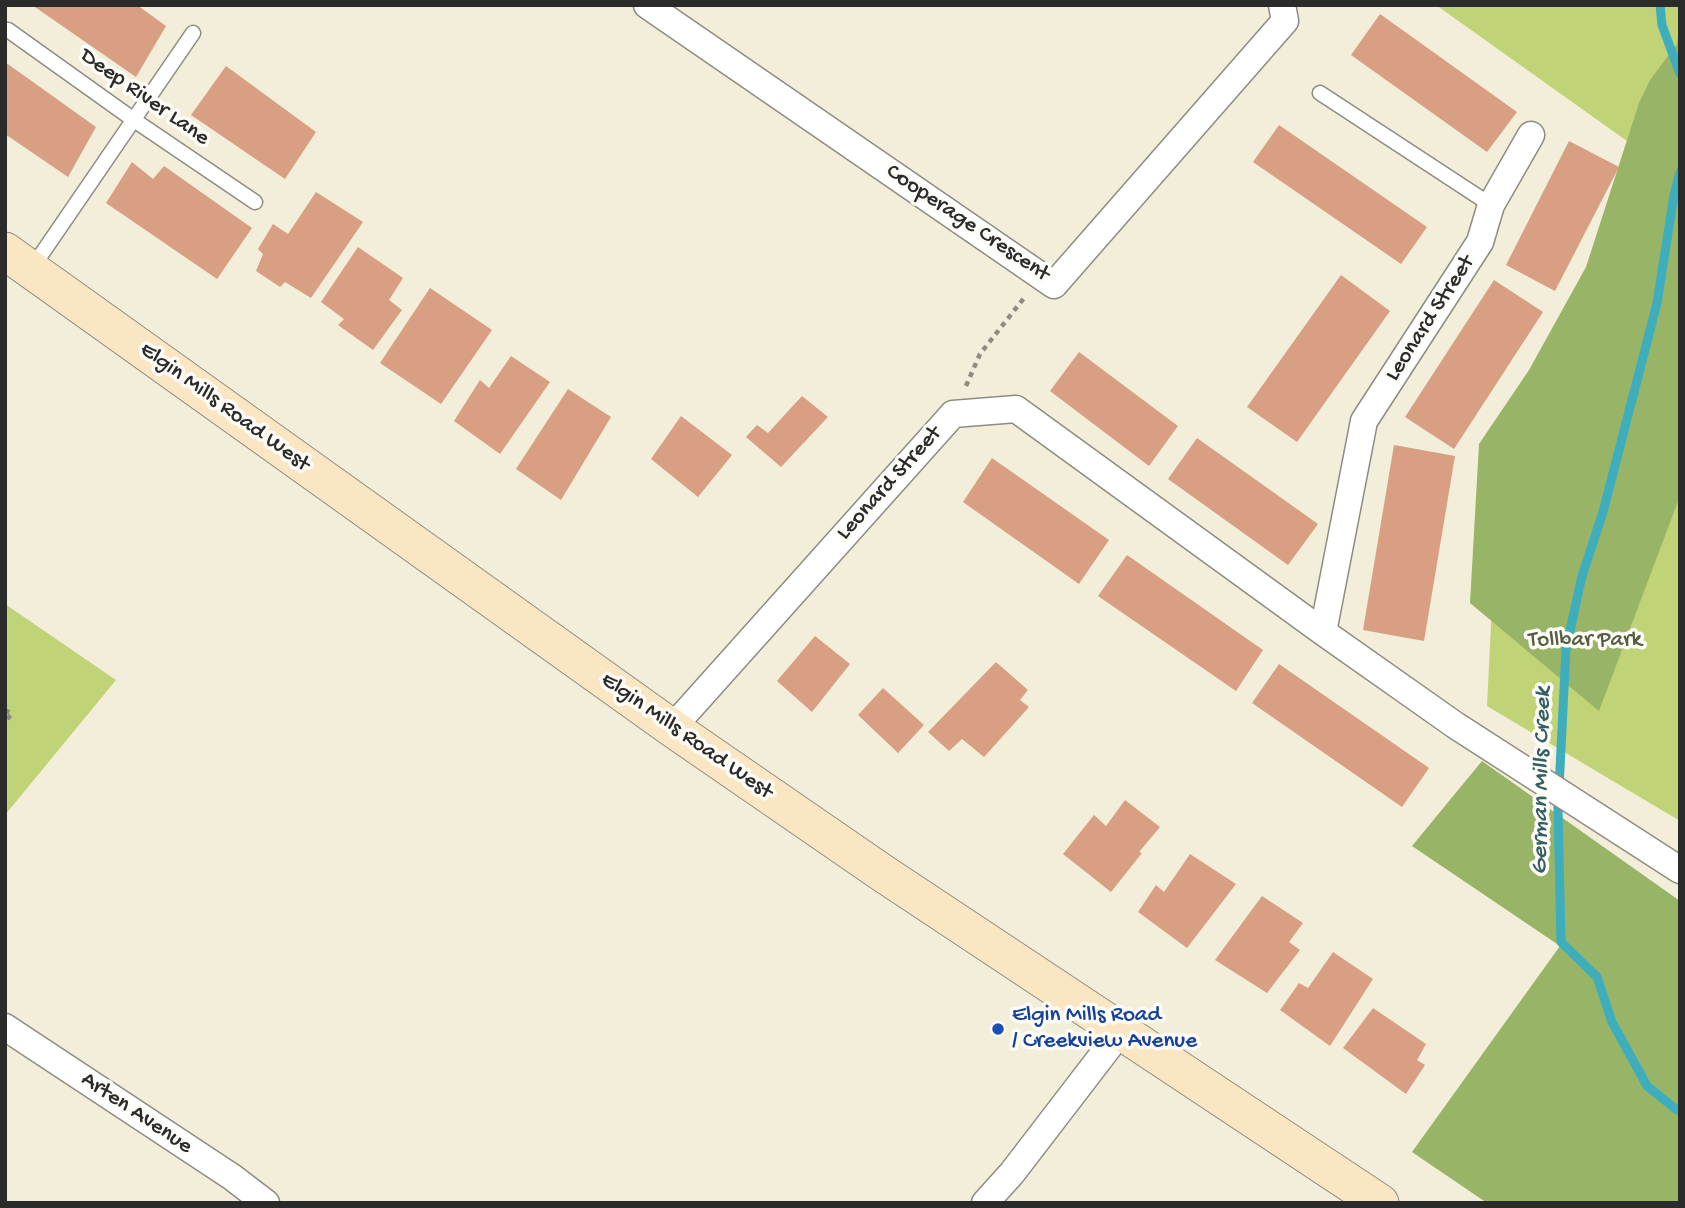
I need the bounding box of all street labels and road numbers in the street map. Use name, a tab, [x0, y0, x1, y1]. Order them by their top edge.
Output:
street label: Deep River Lane	[74, 43, 214, 153]
street label: Cooperage Crescent	[880, 159, 1054, 289]
street label: Leonard Street	[1380, 251, 1482, 387]
street label: Elgin Mills Road West	[133, 337, 315, 479]
street label: Leonard Street	[831, 421, 949, 547]
street label: Elgin Mills Road West	[595, 667, 777, 807]
street label: Arten Avenue	[75, 1067, 197, 1161]

